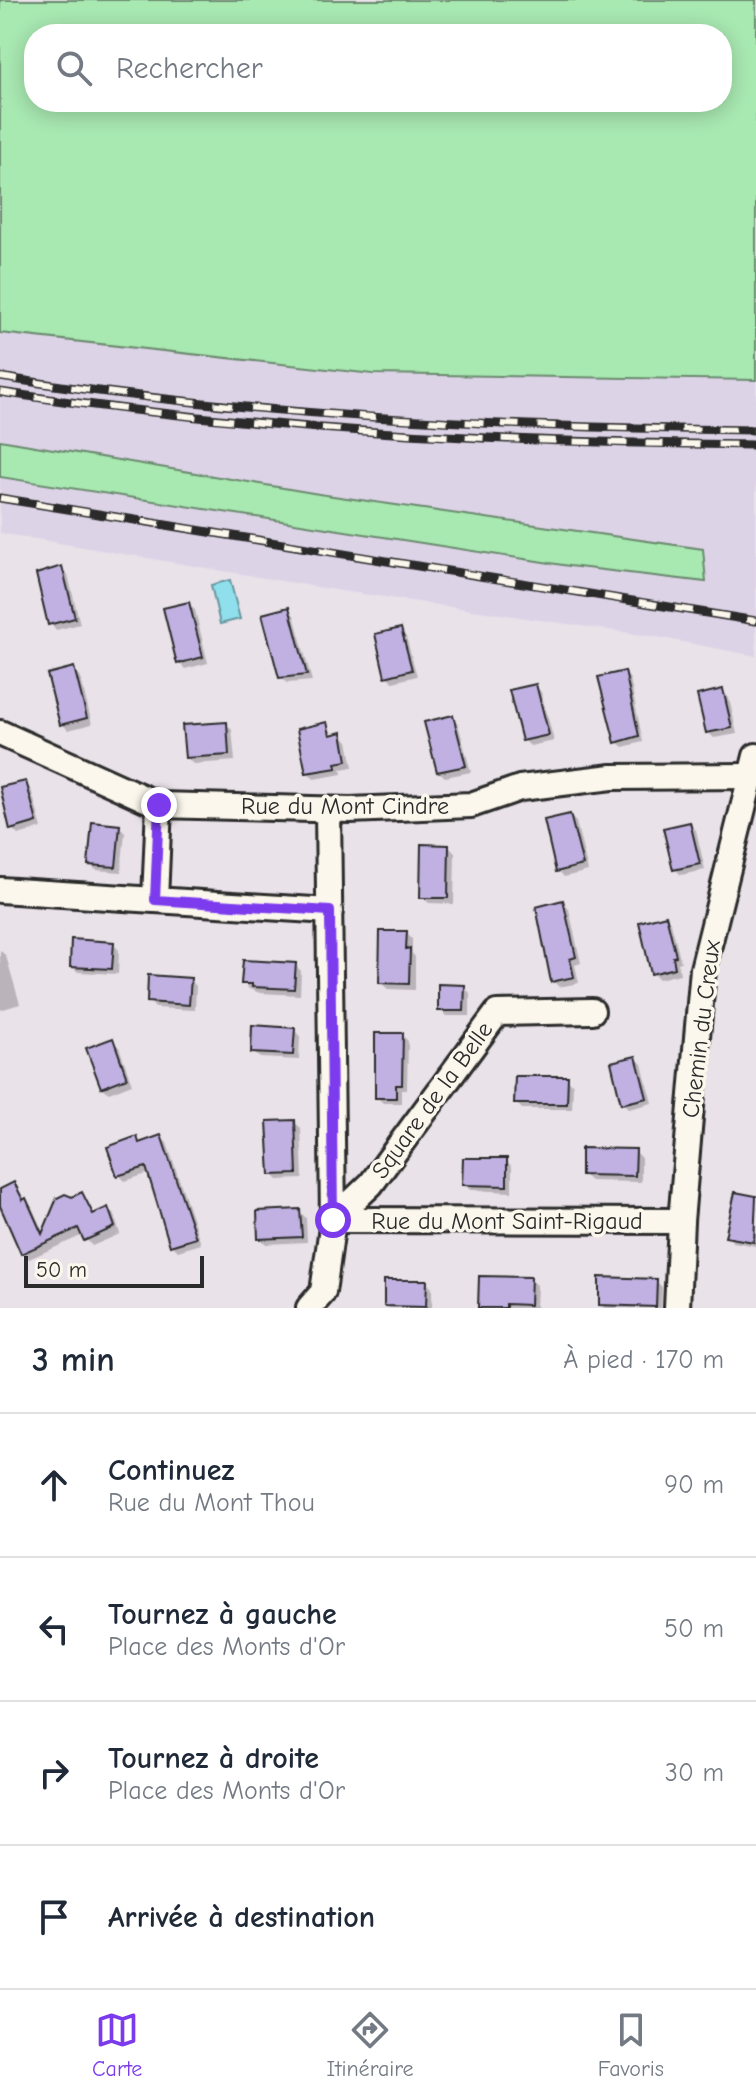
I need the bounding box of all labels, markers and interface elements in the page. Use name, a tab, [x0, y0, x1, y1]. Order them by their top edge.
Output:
search box	[24, 24, 732, 112]
icon: search	[52, 46, 96, 90]
text: Rechercher	[116, 51, 263, 86]
route end	[141, 787, 177, 823]
street label: Rue du Mont Cindre	[241, 792, 449, 820]
street label: Chemin du Creux	[676, 938, 726, 1119]
street label: Square de la Belle	[366, 1016, 498, 1184]
route start	[315, 1202, 351, 1238]
street label: Rue du Mont Saint-Rigaud	[371, 1207, 643, 1235]
scale bar	[24, 1252, 204, 1288]
text: 50 m	[36, 1257, 87, 1283]
text: 3 min	[32, 1340, 115, 1380]
text: À pied · 170 m	[563, 1345, 724, 1375]
text: Continuez	[108, 1453, 234, 1488]
icon: ahead	[32, 1463, 76, 1507]
text: 90 m	[664, 1470, 724, 1500]
text: Rue du Mont Thou	[108, 1488, 315, 1518]
text: Tournez à gauche	[108, 1597, 337, 1632]
icon: left	[32, 1607, 76, 1651]
text: 50 m	[664, 1614, 724, 1644]
text: Place des Monts d'Or	[108, 1632, 345, 1662]
text: Tournez à droite	[108, 1741, 319, 1776]
icon: right	[32, 1751, 76, 1795]
text: 30 m	[665, 1758, 724, 1788]
text: Place des Monts d'Or	[108, 1776, 345, 1806]
icon: arrive	[32, 1895, 76, 1939]
text: Arrivée à destination	[108, 1900, 375, 1935]
tab: Carte	[92, 2008, 142, 2082]
tab: Itinéraire	[327, 2008, 414, 2082]
tab: Favoris	[598, 2008, 664, 2082]

